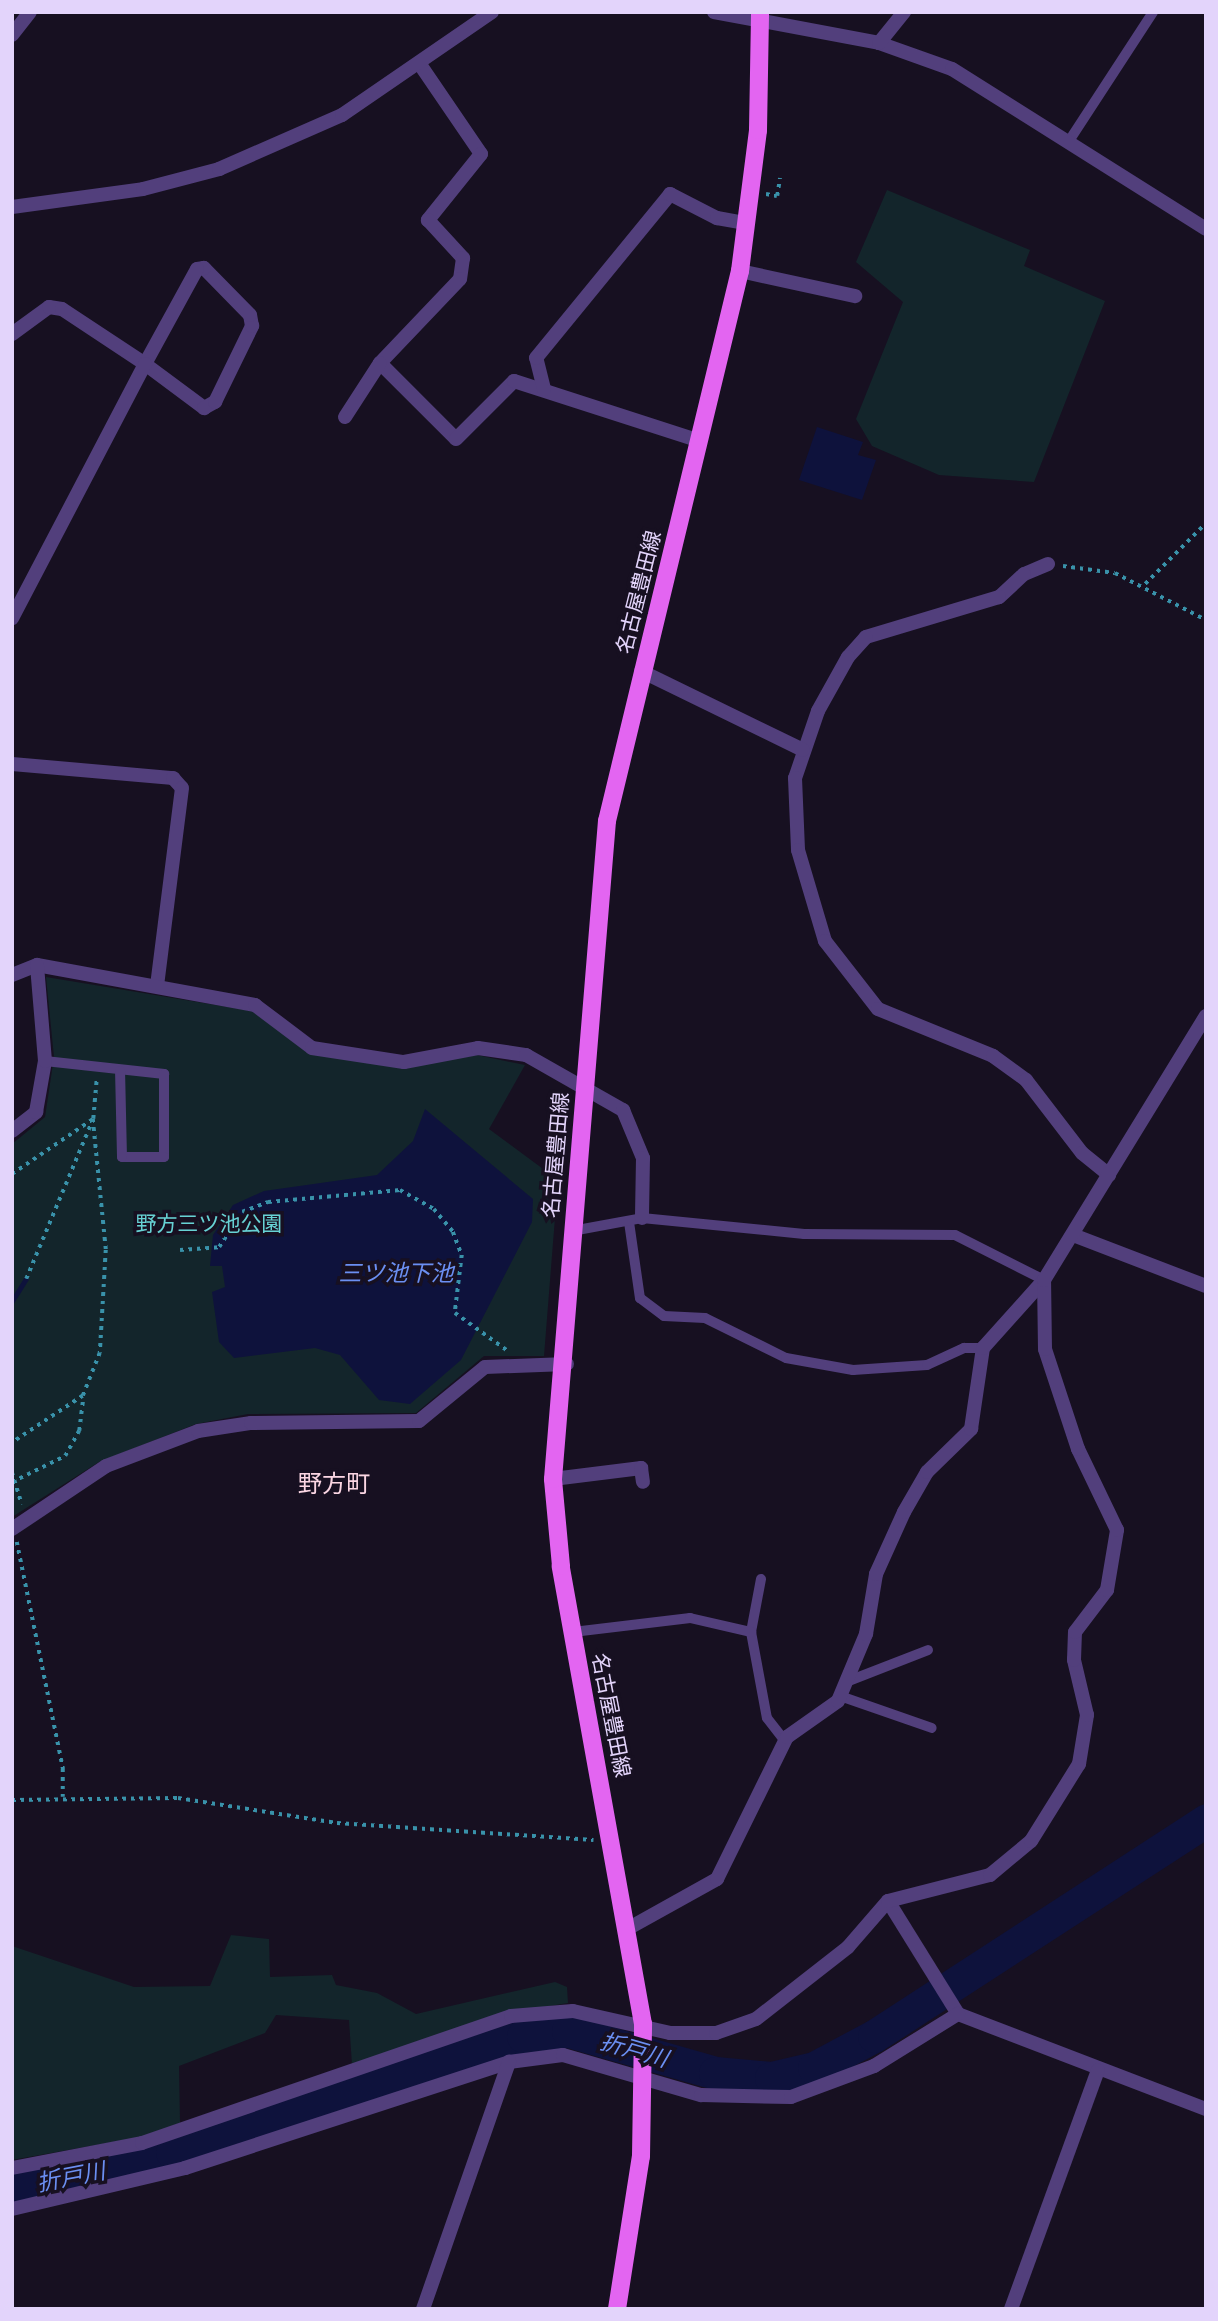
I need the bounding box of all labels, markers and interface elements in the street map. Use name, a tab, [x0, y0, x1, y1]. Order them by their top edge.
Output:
street label: 名古屋豊田線	[611, 528, 665, 656]
street label: 名古屋豊田線	[537, 1091, 573, 1219]
park label: 野方三ツ池公園	[136, 1210, 282, 1236]
water label: 三ツ池下池	[339, 1259, 453, 1287]
district label: 野方町	[298, 1470, 370, 1498]
street label: 名古屋豊田線	[588, 1651, 636, 1779]
water label: 折戸川	[597, 2027, 671, 2073]
water label: 折戸川	[35, 2157, 107, 2197]

